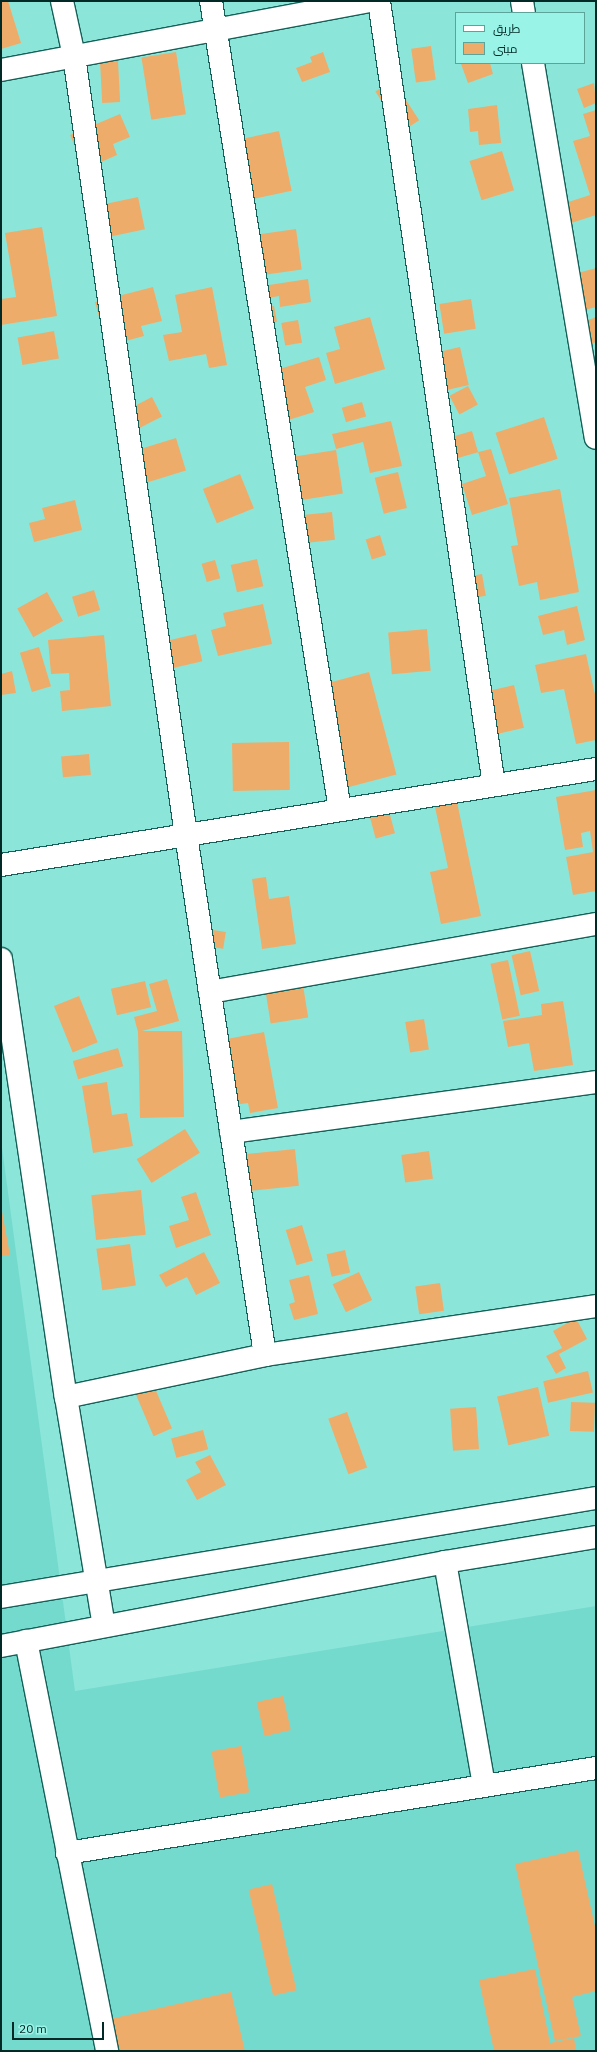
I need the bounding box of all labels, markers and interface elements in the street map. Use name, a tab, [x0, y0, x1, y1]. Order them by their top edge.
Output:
legend	[455, 12, 585, 64]
text: طريق	[493, 21, 520, 36]
text: مبنى	[493, 41, 518, 56]
scale bar	[14, 2014, 106, 2040]
text: 20 m	[19, 2021, 47, 2036]

